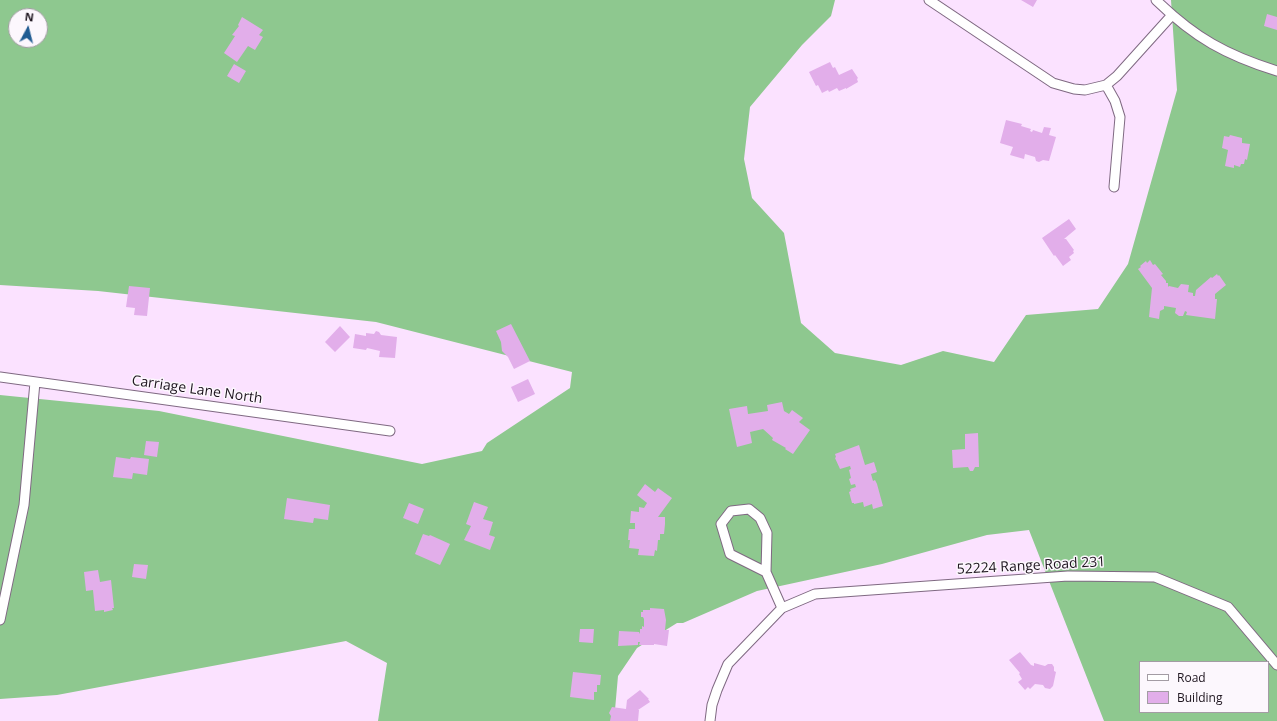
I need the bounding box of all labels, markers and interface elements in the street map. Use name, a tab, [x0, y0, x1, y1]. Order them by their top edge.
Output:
north arrow	[8, 8, 48, 48]
text: N	[24, 9, 35, 25]
street label: Carriage Lane North	[131, 373, 263, 407]
street label: 52224 Range Road 231	[956, 554, 1106, 578]
legend	[1139, 661, 1269, 713]
text: Road	[1177, 669, 1206, 686]
text: Building	[1177, 689, 1222, 706]

